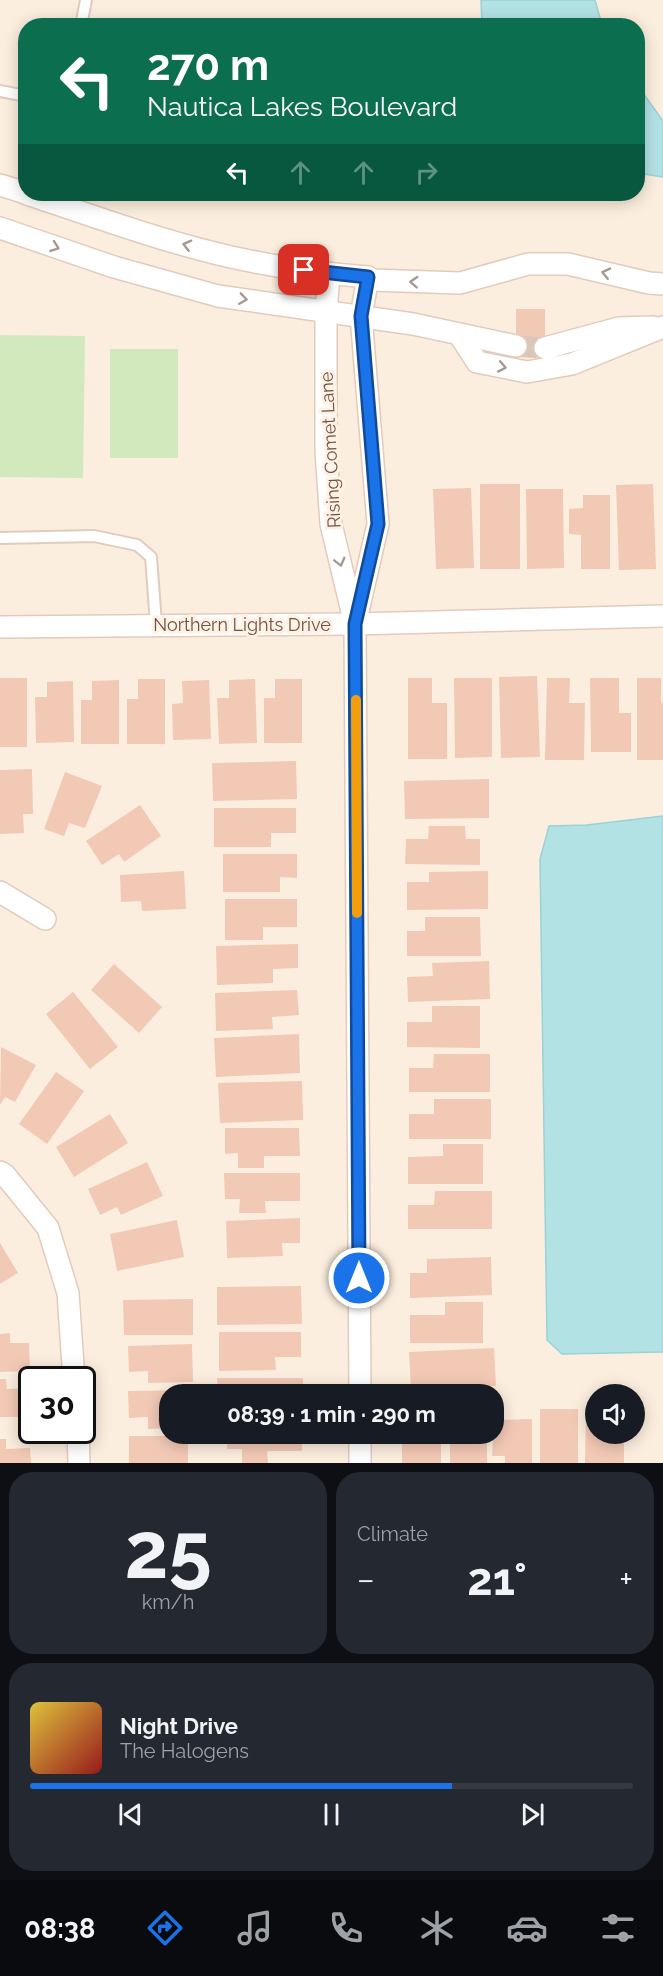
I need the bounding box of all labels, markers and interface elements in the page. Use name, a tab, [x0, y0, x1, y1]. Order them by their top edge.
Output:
text: 270 m	[147, 41, 269, 90]
icon: left	[48, 42, 126, 120]
text: Nautica Lakes Boulevard	[147, 91, 457, 122]
icon: left	[221, 156, 254, 189]
icon: ahead	[284, 156, 317, 189]
icon: ahead	[347, 156, 380, 189]
icon: right	[410, 156, 443, 189]
one-way arrow	[50, 239, 60, 252]
one-way arrow	[182, 240, 193, 252]
pin	[278, 244, 329, 295]
icon: arrive	[287, 253, 320, 286]
one-way arrow	[601, 268, 611, 281]
one-way arrow	[410, 276, 419, 289]
one-way arrow	[238, 293, 247, 305]
one-way arrow	[497, 360, 507, 373]
street label: Rising Comet Lane	[315, 371, 345, 529]
one-way arrow	[333, 556, 346, 566]
street label: Northern Lights Drive	[153, 614, 331, 635]
position arrow	[327, 1246, 391, 1310]
speed limit sign: 30	[18, 1366, 96, 1444]
map controls	[585, 1384, 645, 1444]
button: sound	[585, 1384, 645, 1444]
text: 08:39 · 1 min · 290 m	[227, 1401, 436, 1427]
text: 25	[124, 1505, 212, 1596]
text: Climate	[357, 1522, 428, 1546]
text: 21°	[467, 1553, 527, 1606]
text: −	[357, 1560, 375, 1599]
text: +	[619, 1560, 633, 1599]
text: km/h	[142, 1590, 194, 1614]
text: Night Drive	[120, 1713, 238, 1739]
text: The Halogens	[120, 1739, 249, 1763]
icon: previous	[114, 1798, 147, 1831]
icon: pause	[315, 1798, 348, 1831]
icon: next	[516, 1798, 549, 1831]
icon: directions	[144, 1907, 186, 1949]
icon: music	[234, 1907, 276, 1949]
icon: phone	[325, 1907, 367, 1949]
icon: climate	[416, 1907, 458, 1949]
icon: car	[506, 1907, 548, 1949]
icon: filters	[597, 1907, 639, 1949]
text: 08:38	[24, 1913, 95, 1944]

